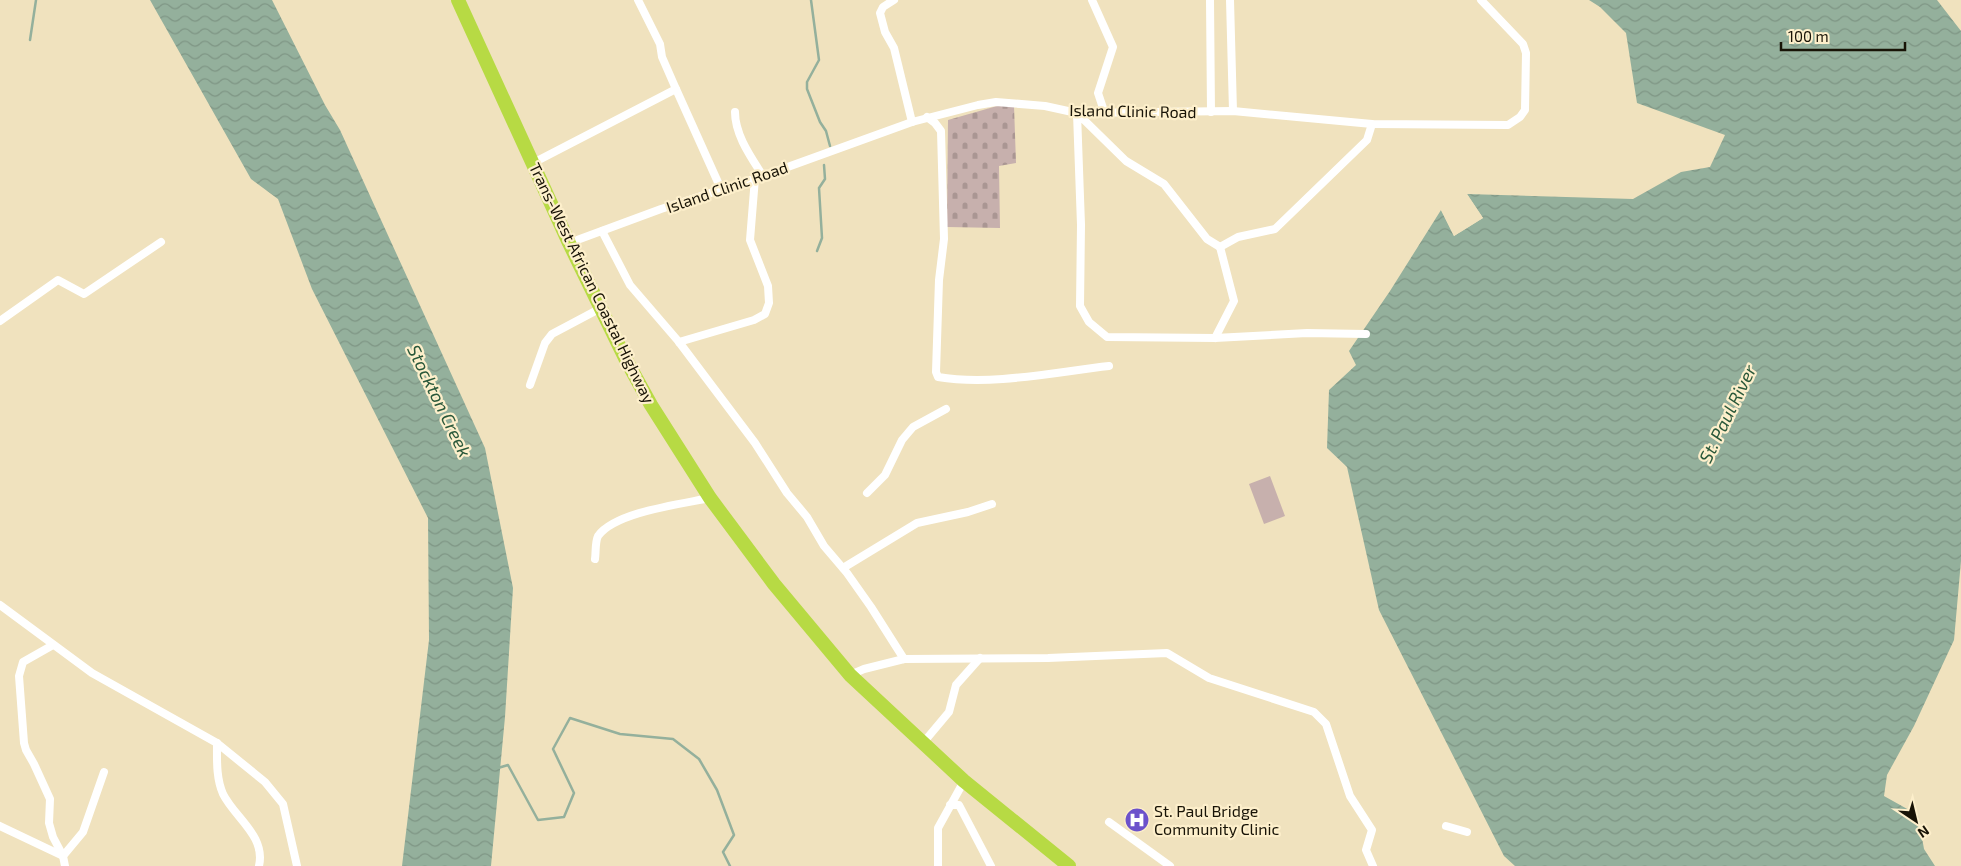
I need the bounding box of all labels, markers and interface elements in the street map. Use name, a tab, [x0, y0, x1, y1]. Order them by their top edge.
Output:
scale bar	[1781, 20, 1905, 52]
text: 100 m	[1788, 27, 1829, 45]
street label: Island Clinic Road	[1069, 100, 1197, 121]
street label: Island Clinic Road	[664, 157, 790, 216]
street label: Trans-West African Coastal Highway	[526, 159, 659, 407]
water label: Stockton Creek	[403, 341, 477, 460]
water label: St. Paul River	[1694, 360, 1761, 466]
north arrow	[1891, 796, 1941, 846]
place label: St. Paul Bridge Community Clinic	[1154, 801, 1280, 838]
hospital icon: St. Paul Bridge Community Clinic	[1124, 807, 1150, 833]
text: N	[1915, 822, 1933, 842]

